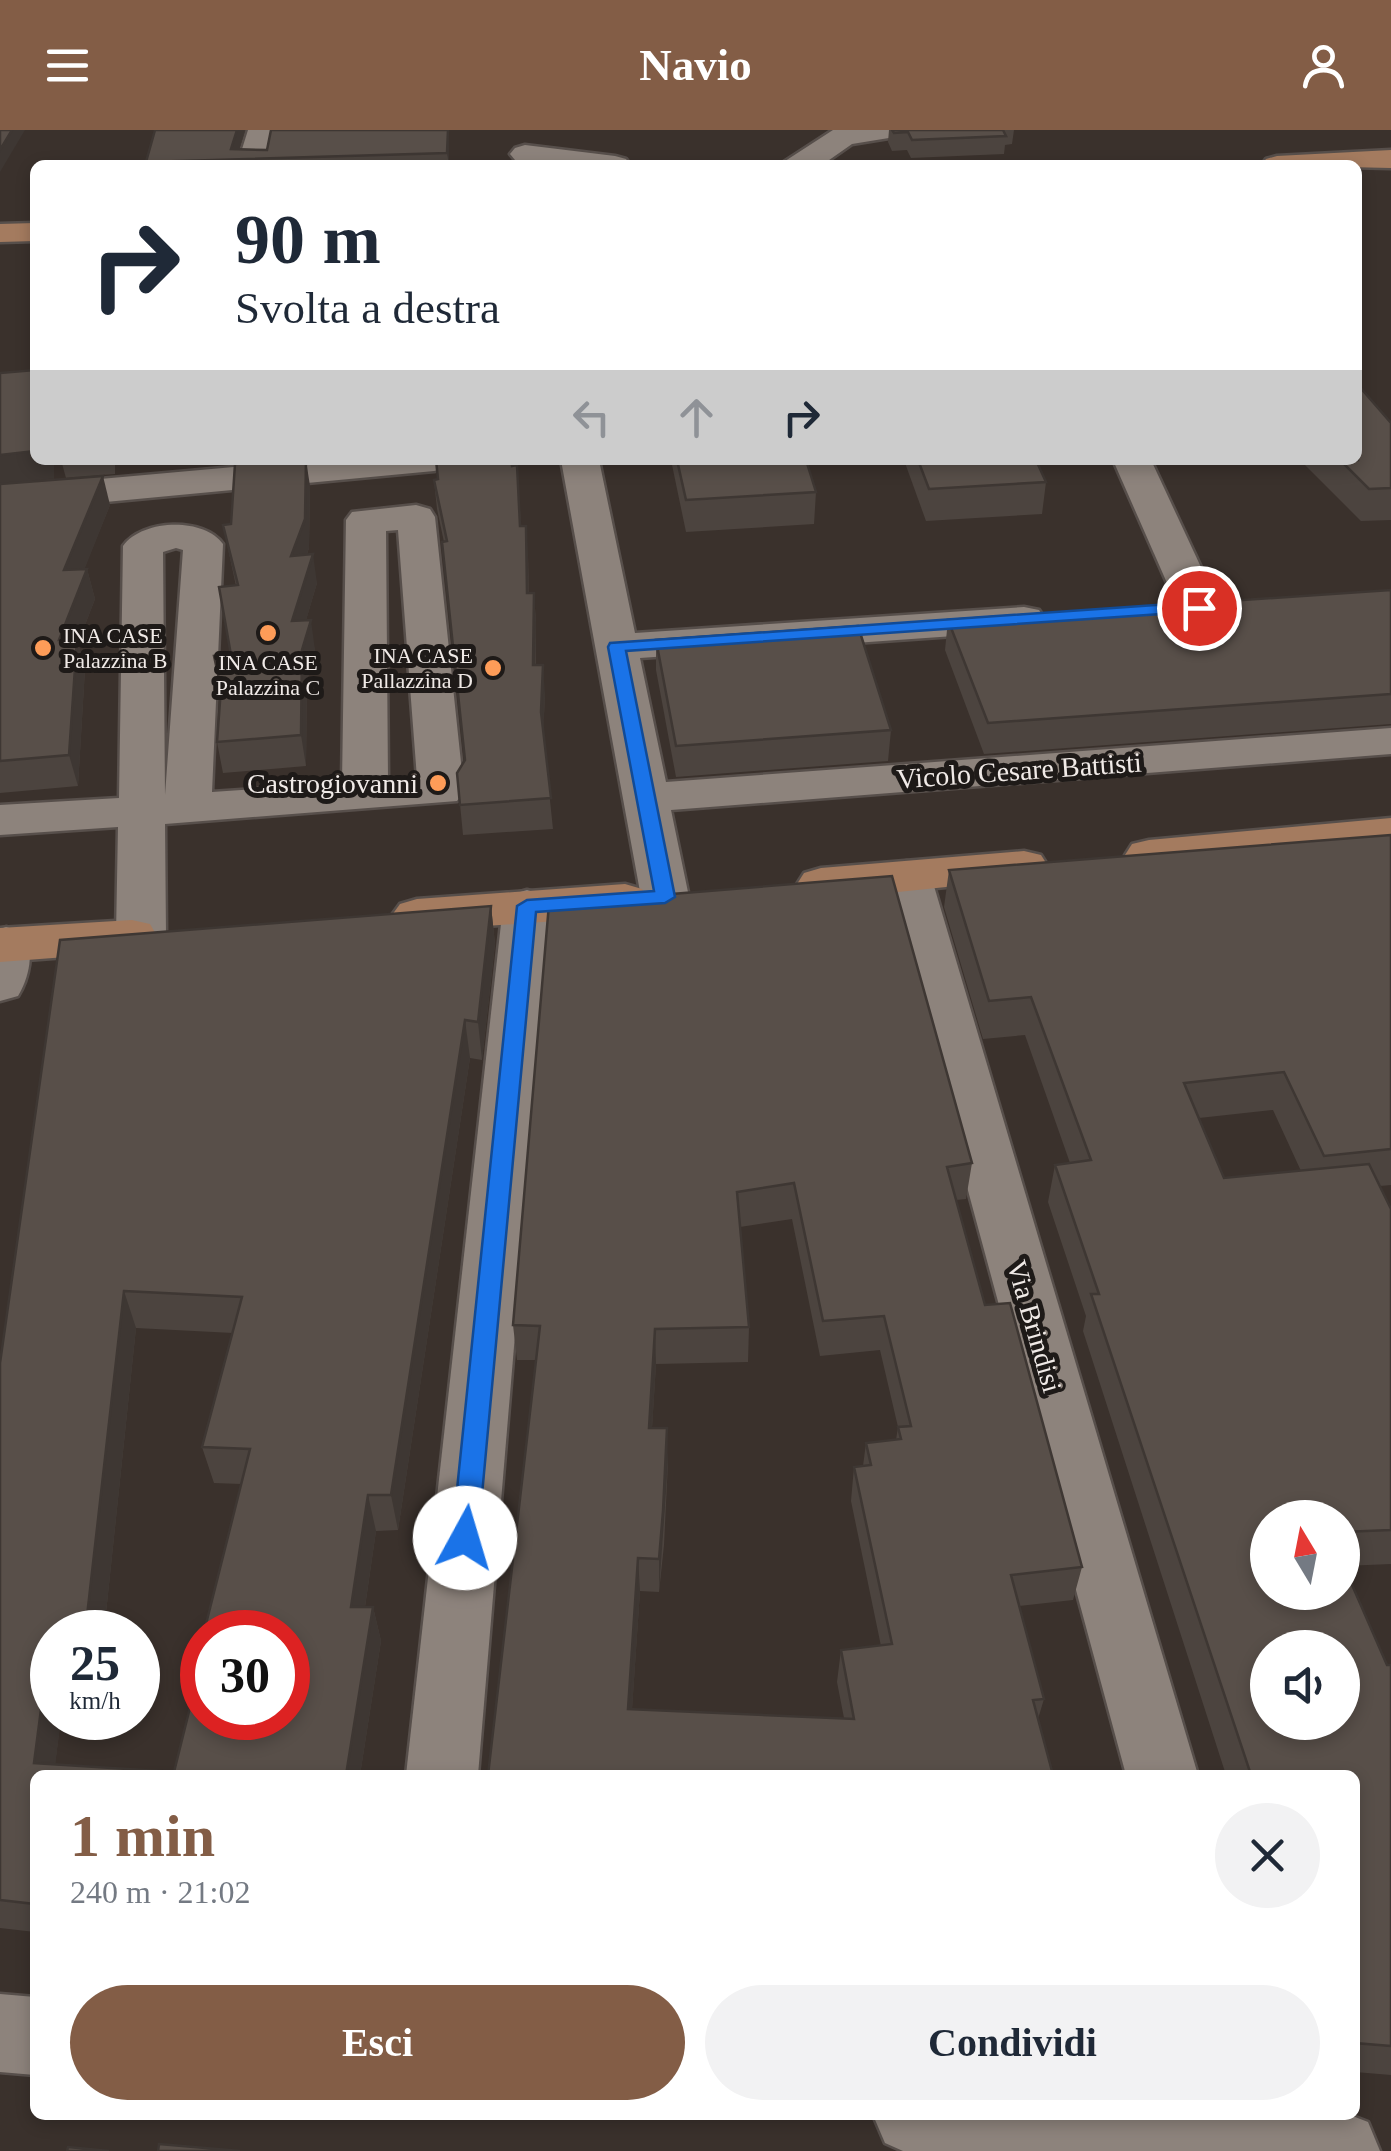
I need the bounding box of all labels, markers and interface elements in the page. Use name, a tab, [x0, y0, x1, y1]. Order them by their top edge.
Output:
icon: menu	[40, 38, 95, 93]
icon: person	[1296, 38, 1351, 93]
text: Navio	[639, 40, 752, 90]
icon: right	[70, 200, 200, 330]
text: 90 m	[235, 201, 381, 278]
text: Svolta a destra	[235, 283, 500, 333]
icon: left	[564, 390, 619, 445]
icon: ahead	[669, 390, 724, 445]
icon: right	[774, 390, 829, 445]
pin	[1157, 566, 1242, 651]
icon: arrive	[1172, 581, 1227, 636]
marker: INA CASE Palazzina C	[257, 622, 279, 644]
place label: INA CASE Palazzina B	[63, 623, 167, 673]
marker: INA CASE Palazzina B	[32, 637, 54, 659]
place label: INA CASE Pallazzina D	[361, 643, 473, 693]
place label: INA CASE Palazzina C	[216, 650, 320, 700]
marker: INA CASE Pallazzina D	[482, 657, 504, 679]
street label: Vicolo Cesare Battisti	[895, 746, 1143, 795]
place label: Castrogiovanni	[247, 768, 418, 799]
marker: Castrogiovanni	[427, 772, 449, 794]
street label: Via Brindisi	[1001, 1257, 1068, 1396]
position arrow	[413, 1486, 517, 1590]
north arrow	[1250, 1500, 1360, 1610]
map controls	[1250, 1500, 1360, 1740]
speed limit sign: 30	[180, 1610, 310, 1740]
button: sound	[1250, 1630, 1360, 1740]
text: 25	[70, 1635, 120, 1691]
text: km/h	[69, 1687, 121, 1714]
text: 1 min	[70, 1803, 215, 1869]
button: close	[1215, 1803, 1320, 1908]
text: 240 m · 21:02	[70, 1874, 250, 1910]
button: Esci	[70, 1985, 685, 2100]
button: Condividi	[705, 1985, 1320, 2100]

